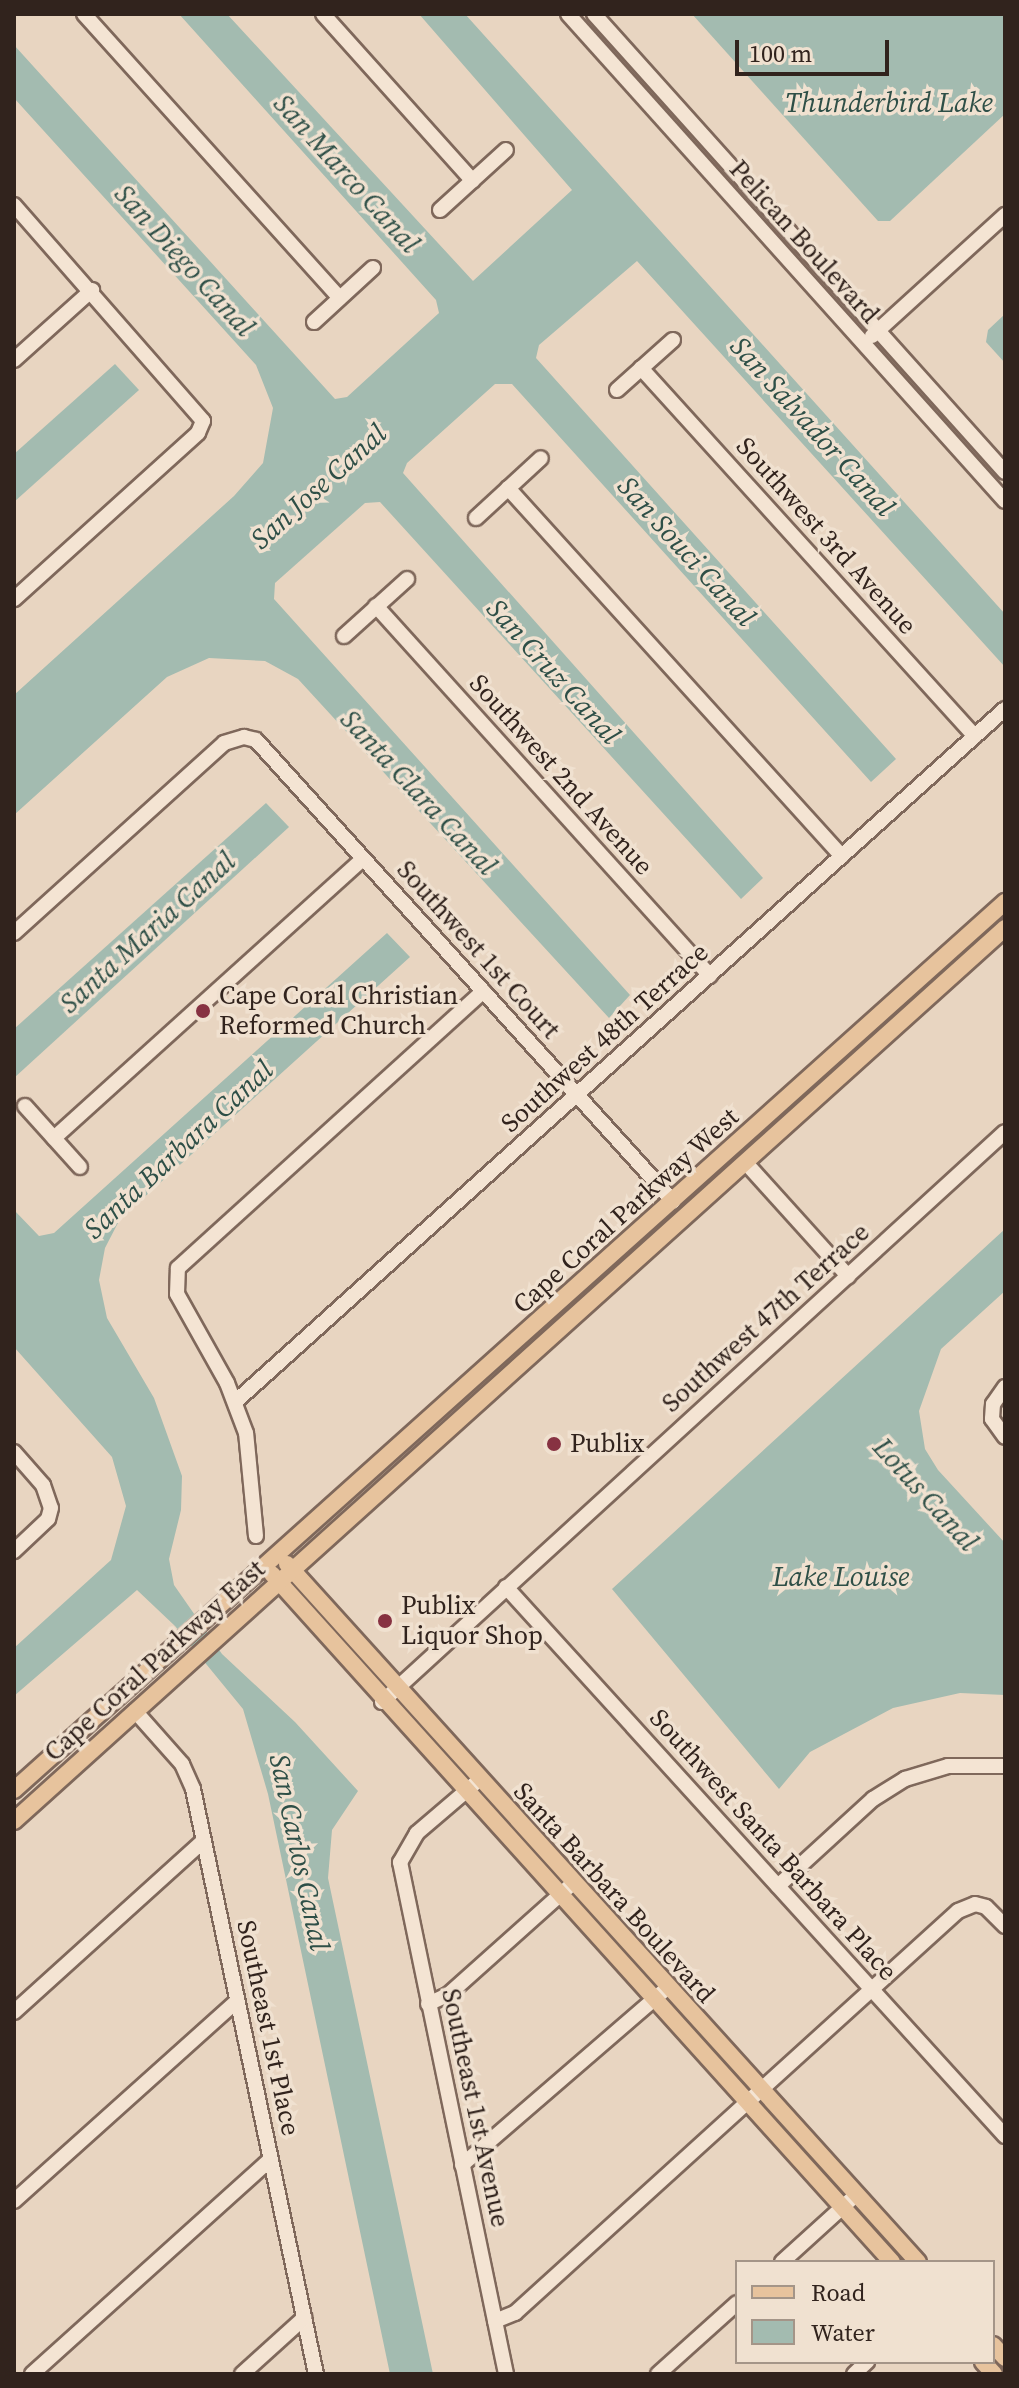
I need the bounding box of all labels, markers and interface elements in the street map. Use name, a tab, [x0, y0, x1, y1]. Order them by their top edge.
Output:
scale bar	[739, 24, 893, 74]
text: 100 m	[749, 37, 812, 70]
water label: Thunderbird Lake	[785, 85, 993, 119]
water label: San Marco Canal	[267, 87, 427, 259]
street label: Pelican Boulevard	[723, 154, 885, 330]
water label: San Diego Canal	[108, 177, 262, 343]
water label: San Salvador Canal	[724, 329, 902, 523]
water label: San Jose Canal	[243, 416, 393, 556]
street label: Southwest 3rd Avenue	[729, 431, 923, 641]
water label: San Souci Canal	[611, 469, 763, 633]
water label: San Cruz Canal	[480, 592, 628, 750]
street label: Southwest 2nd Avenue	[463, 668, 659, 882]
water label: Santa Clara Canal	[334, 702, 504, 882]
water label: Santa Maria Canal	[52, 844, 242, 1020]
street label: Southwest 1st Court	[390, 855, 566, 1045]
street label: Southwest 48th Terrace	[495, 937, 715, 1139]
place label: Cape Coral Christian Reformed Church	[219, 980, 458, 1042]
marker: Cape Coral Christian Reformed Church	[194, 1002, 212, 1020]
water label: Santa Barbara Canal	[77, 1053, 279, 1245]
street label: Cape Coral Parkway West	[507, 1101, 745, 1321]
street label: Southwest 47th Terrace	[656, 1217, 876, 1419]
place label: Publix	[570, 1428, 644, 1460]
water label: Lotus Canal	[866, 1431, 986, 1557]
marker: Publix	[545, 1435, 563, 1453]
street label: Cape Coral Parkway East	[38, 1554, 272, 1768]
water label: Lake Louise	[772, 1559, 910, 1593]
place label: Publix Liquor Shop	[401, 1590, 543, 1652]
marker: Publix Liquor Shop	[376, 1612, 394, 1630]
street label: Southwest Santa Barbara Place	[643, 1703, 903, 1987]
water label: San Carlos Canal	[263, 1751, 337, 1953]
street label: Santa Barbara Boulevard	[507, 1776, 721, 2010]
street label: Southeast 1st Place	[230, 1917, 306, 2139]
street label: Southeast 1st Avenue	[435, 1986, 515, 2230]
legend	[735, 2260, 995, 2364]
text: Road	[811, 2276, 865, 2309]
text: Water	[811, 2316, 875, 2349]

